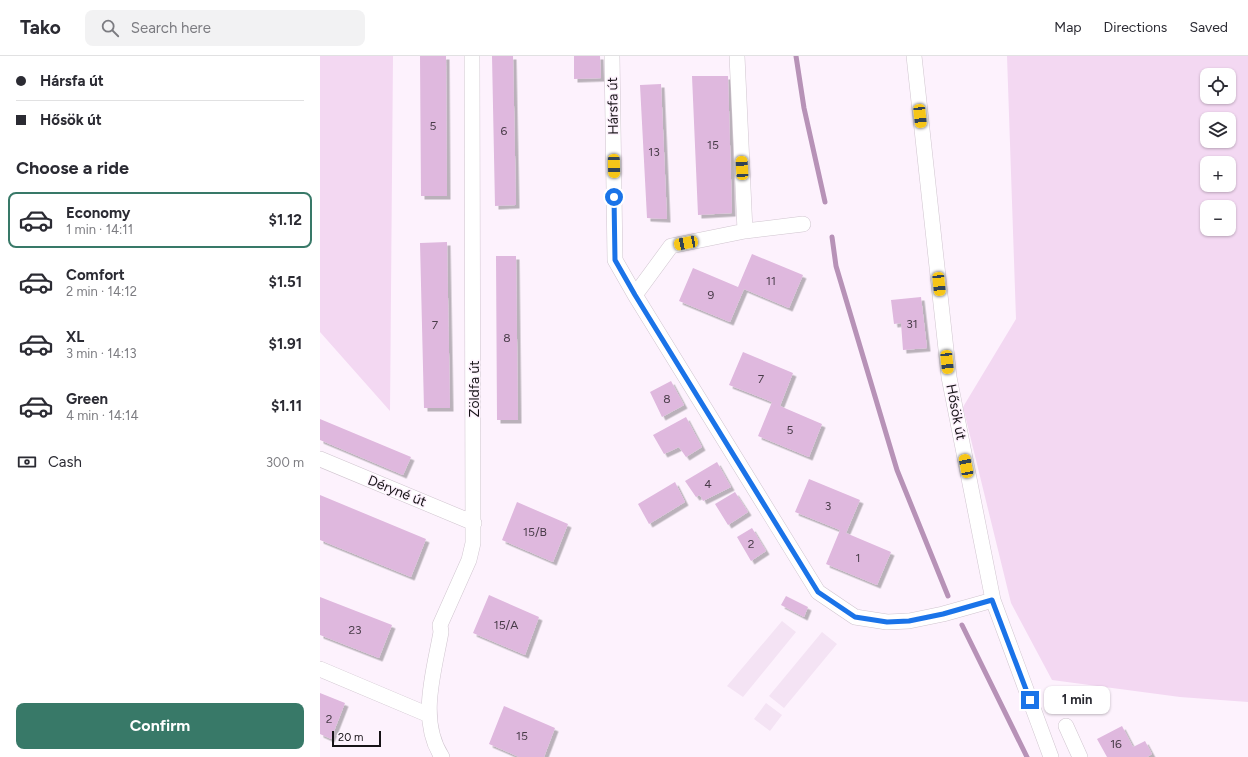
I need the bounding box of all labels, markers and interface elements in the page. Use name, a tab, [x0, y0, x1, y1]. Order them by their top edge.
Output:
search box	[85, 10, 365, 46]
text: Tako	[20, 16, 61, 39]
icon: search	[99, 17, 121, 39]
text: Search here	[131, 19, 211, 37]
text: Map	[1054, 19, 1082, 36]
text: Directions	[1104, 19, 1167, 36]
text: Saved	[1189, 19, 1228, 36]
map controls	[1200, 68, 1236, 236]
button: locate	[1200, 68, 1236, 104]
text: Hársfa út	[40, 72, 104, 90]
street label: Hársfa út	[604, 77, 622, 135]
car	[913, 103, 927, 129]
text: Hősök út	[40, 111, 102, 129]
button: layers	[1200, 112, 1236, 148]
house number: 5	[430, 119, 437, 133]
house number: 6	[501, 124, 508, 138]
house number: 15	[707, 138, 719, 152]
house number: 13	[648, 145, 660, 159]
car	[608, 154, 620, 178]
car	[735, 156, 749, 180]
button: +	[1200, 156, 1236, 192]
text: Choose a ride	[16, 157, 129, 179]
route start	[605, 188, 623, 206]
button: −	[1200, 200, 1236, 236]
icon: car	[18, 202, 54, 238]
text: Economy	[66, 204, 131, 222]
text: $1.12	[269, 211, 302, 229]
text: 1 min · 14:11	[66, 222, 133, 237]
car	[673, 235, 699, 251]
icon: car	[18, 264, 54, 300]
text: Comfort	[66, 266, 125, 284]
car	[932, 271, 946, 297]
text: $1.51	[269, 273, 302, 291]
house number: 11	[766, 274, 776, 288]
text: 2 min · 14:12	[66, 284, 137, 299]
house number: 9	[708, 288, 715, 302]
house number: 31	[906, 317, 918, 331]
house number: 7	[432, 318, 439, 332]
icon: car	[18, 326, 54, 362]
text: XL	[66, 328, 84, 346]
house number: 8	[503, 331, 511, 345]
text: $1.91	[269, 335, 302, 353]
text: 3 min · 14:13	[66, 346, 137, 361]
car	[940, 349, 954, 375]
street label: Zöldfa út	[466, 360, 483, 418]
house number: 7	[758, 372, 765, 386]
street label: Hősök út	[942, 383, 970, 441]
icon: car	[18, 388, 54, 424]
text: Green	[66, 390, 108, 408]
house number: 8	[663, 392, 671, 406]
text: $1.11	[271, 397, 302, 415]
text: 4 min · 14:14	[66, 408, 139, 423]
house number: 5	[787, 423, 794, 437]
icon: cash	[16, 451, 38, 473]
text: Cash	[48, 453, 82, 471]
car	[958, 453, 974, 479]
text: 300 m	[266, 455, 304, 470]
street label: Déryné út	[365, 472, 429, 510]
house number: 4	[704, 477, 712, 491]
house number: 3	[825, 499, 831, 513]
house number: 15/B	[523, 525, 547, 539]
house number: 2	[748, 537, 754, 551]
house number: 1	[856, 551, 860, 565]
house number: 15/A	[494, 618, 518, 632]
house number: 23	[348, 623, 362, 637]
callout: 1 min	[1044, 686, 1110, 714]
route end	[1021, 691, 1039, 709]
text: 1 min	[1062, 692, 1092, 707]
button: Confirm	[16, 703, 304, 749]
house number: 2	[326, 712, 332, 726]
scale bar	[332, 729, 381, 748]
house number: 15	[516, 729, 528, 743]
text: 20 m	[338, 731, 363, 744]
house number: 16	[1110, 737, 1122, 751]

